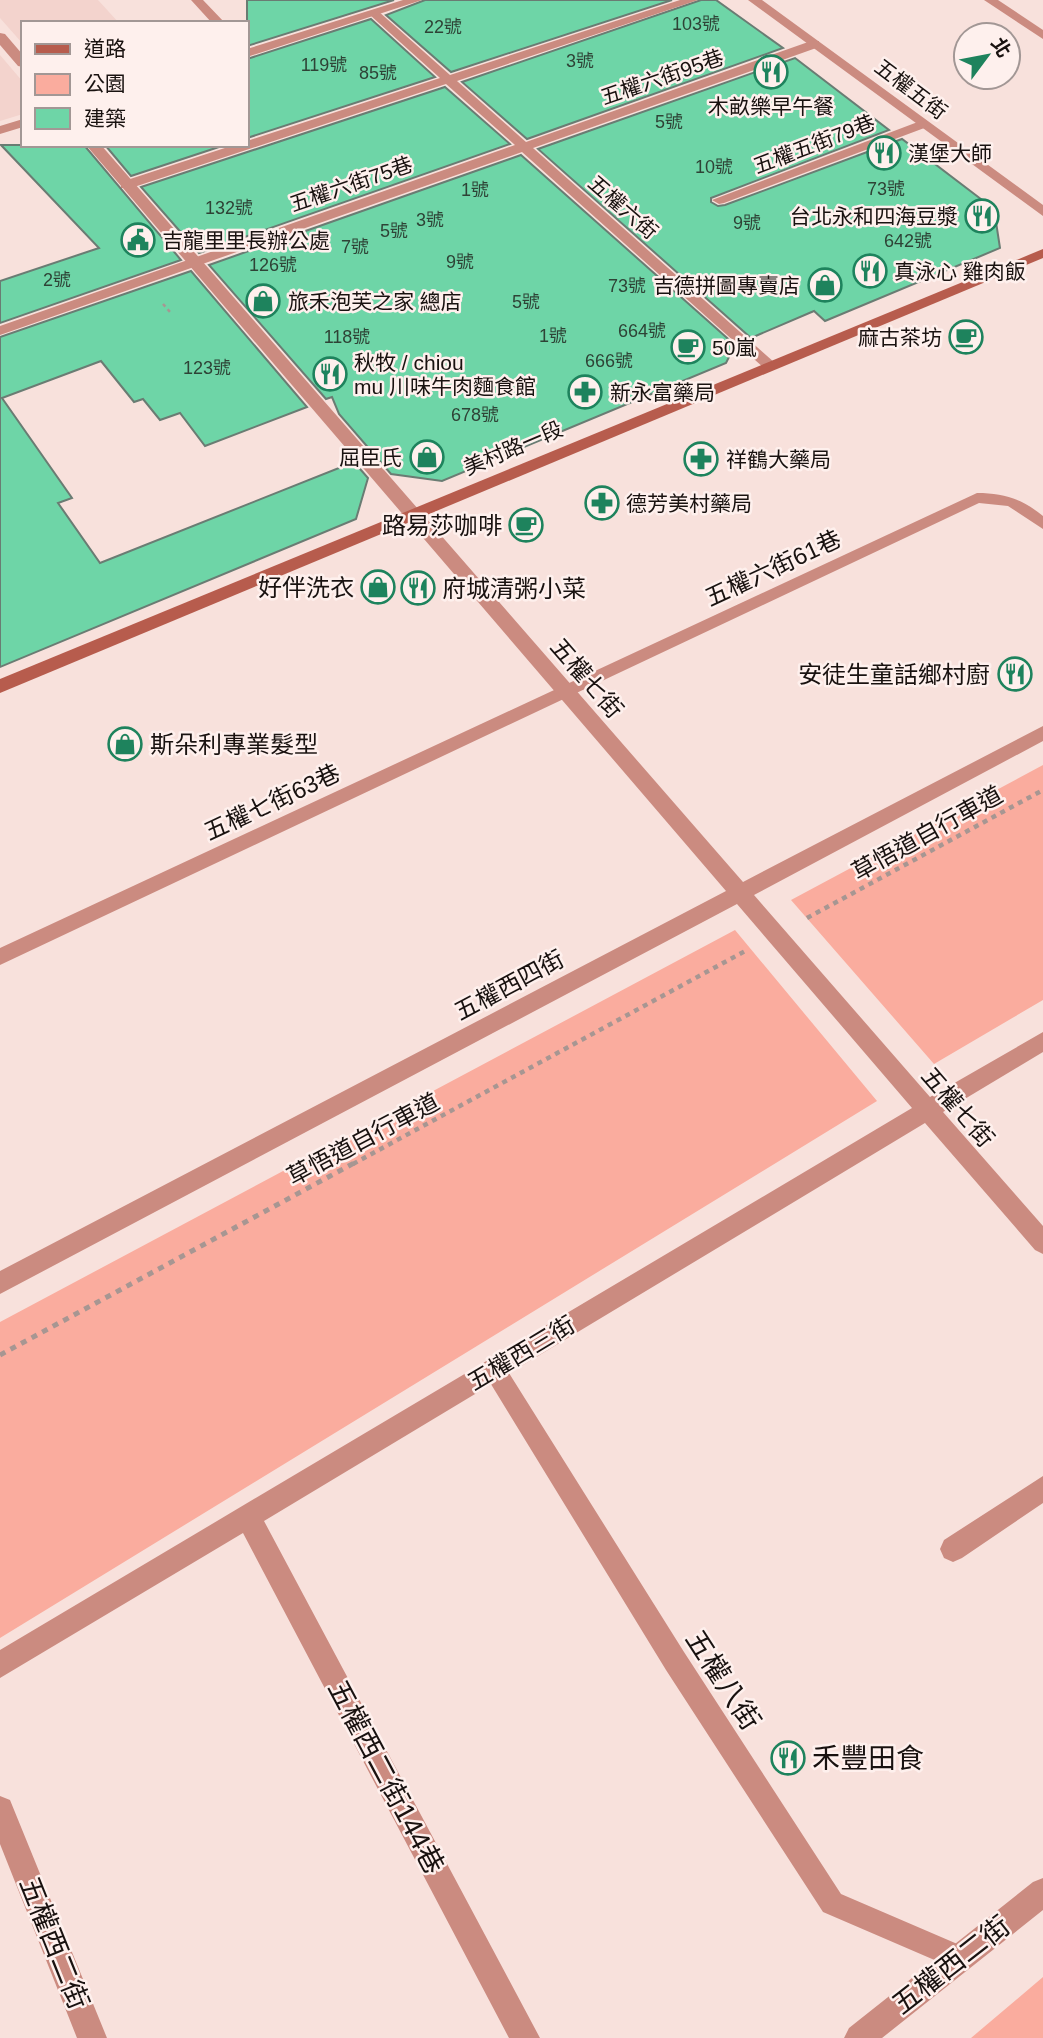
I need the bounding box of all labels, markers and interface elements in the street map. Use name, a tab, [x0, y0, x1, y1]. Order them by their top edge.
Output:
house number: 103號	[672, 14, 720, 34]
house number: 22號	[424, 17, 462, 37]
legend	[21, 21, 248, 147]
north arrow	[952, 21, 1022, 91]
text: 北	[987, 34, 1015, 61]
text: 道路	[84, 37, 126, 60]
street label: 五權六街95巷	[598, 45, 726, 109]
house number: 3號	[566, 51, 594, 71]
restaurant icon: 木畝樂早午餐	[752, 53, 790, 91]
house number: 119號	[301, 55, 347, 75]
street label: 五權五街	[871, 55, 951, 123]
house number: 85號	[359, 63, 397, 83]
text: 公園	[84, 72, 126, 95]
place label: 木畝樂早午餐	[708, 95, 834, 118]
text: 建築	[84, 107, 126, 130]
street label: 五權五街79巷	[750, 110, 878, 178]
house number: 5號	[655, 112, 683, 132]
restaurant icon: 漢堡大師	[865, 134, 903, 172]
place label: 漢堡大師	[908, 142, 992, 165]
street label: 五權六街75巷	[287, 152, 415, 216]
house number: 10號	[695, 157, 733, 177]
street label: 五權六街	[584, 171, 662, 243]
house number: 73號	[867, 179, 905, 199]
house number: 1號	[461, 180, 489, 200]
restaurant icon: 台北永和四海豆漿	[963, 197, 1001, 235]
house number: 132號	[205, 198, 253, 218]
place label: 台北永和四海豆漿	[790, 205, 958, 228]
house number: 3號	[416, 210, 444, 230]
house number: 9號	[733, 213, 761, 233]
public building icon: 吉龍里里長辦公處	[119, 221, 157, 259]
house number: 5號	[380, 221, 408, 241]
place label: 吉龍里里長辦公處	[162, 229, 330, 252]
house number: 642號	[884, 231, 932, 251]
house number: 7號	[341, 237, 369, 257]
house number: 9號	[446, 252, 474, 272]
restaurant icon: 真泳心 雞肉飯	[851, 252, 889, 290]
house number: 126號	[249, 255, 297, 275]
place label: 真泳心 雞肉飯	[894, 260, 1026, 283]
shop icon: 吉德拼圖專賣店	[806, 266, 844, 304]
house number: 2號	[43, 270, 71, 290]
place label: 吉德拼圖專賣店	[653, 274, 800, 297]
house number: 73號	[608, 276, 646, 296]
shop icon: 旅禾泡芙之家 總店	[244, 282, 282, 320]
place label: 旅禾泡芙之家 總店	[288, 290, 462, 313]
house number: 5號	[512, 292, 540, 312]
cafe icon: 麻古茶坊	[947, 318, 985, 356]
house number: 664號	[618, 321, 666, 341]
house number: 1號	[539, 326, 567, 346]
place label: 麻古茶坊	[858, 326, 942, 349]
house number: 118號	[324, 327, 370, 347]
cafe icon: 50嵐	[669, 328, 707, 366]
place label: 50嵐	[712, 336, 756, 359]
place label: 秋牧 / chiou mu 川味牛肉麵食館	[354, 351, 536, 398]
house number: 666號	[585, 351, 633, 371]
restaurant icon: 秋牧 / chiou mu 川味牛肉麵食館	[311, 355, 349, 393]
house number: 123號	[183, 358, 231, 378]
pharmacy icon: 新永富藥局	[566, 373, 604, 411]
place label: 新永富藥局	[610, 381, 715, 404]
house number: 678號	[451, 405, 499, 425]
street label: 美村路一段	[460, 417, 566, 479]
shop icon: 屈臣氏	[408, 438, 446, 476]
pharmacy icon: 祥鶴大藥局	[682, 440, 720, 478]
place label: 屈臣氏	[339, 446, 402, 469]
place label: 祥鶴大藥局	[726, 448, 831, 471]
pharmacy icon: 德芳美村藥局	[583, 484, 621, 522]
place label: 德芳美村藥局	[626, 492, 752, 515]
cafe icon: 路易莎咖啡	[507, 506, 545, 544]
place label: 路易莎咖啡	[382, 512, 502, 539]
street label: 五權六街61巷	[701, 525, 845, 611]
shop icon: 好伴洗衣	[359, 568, 397, 606]
restaurant icon: 府城清粥小菜	[399, 569, 437, 607]
place label: 好伴洗衣	[258, 574, 354, 601]
place label: 府城清粥小菜	[442, 575, 586, 602]
street label: 五權七街	[545, 633, 629, 723]
restaurant icon: 安徒生童話鄉村廚	[996, 655, 1034, 693]
place label: 安徒生童話鄉村廚	[798, 661, 990, 688]
shop icon: 斯朵利專業髮型	[106, 725, 144, 763]
place label: 斯朵利專業髮型	[150, 731, 318, 758]
street label: 五權七街63巷	[200, 759, 344, 845]
street label: 草悟道自行車道	[847, 780, 1007, 886]
street label: 五權西四街	[450, 945, 568, 1025]
street label: 五權七街	[916, 1062, 1000, 1152]
street label: 草悟道自行車道	[282, 1088, 444, 1190]
street label: 五權西三街	[463, 1311, 579, 1395]
street label: 五權八街	[679, 1625, 767, 1735]
street label: 五權西二街144巷	[322, 1675, 450, 1879]
restaurant icon: 禾豐田食	[769, 1739, 807, 1777]
place label: 禾豐田食	[812, 1743, 924, 1774]
street label: 五權西二街	[13, 1872, 95, 2014]
street label: 五權西二街	[886, 1910, 1016, 2020]

